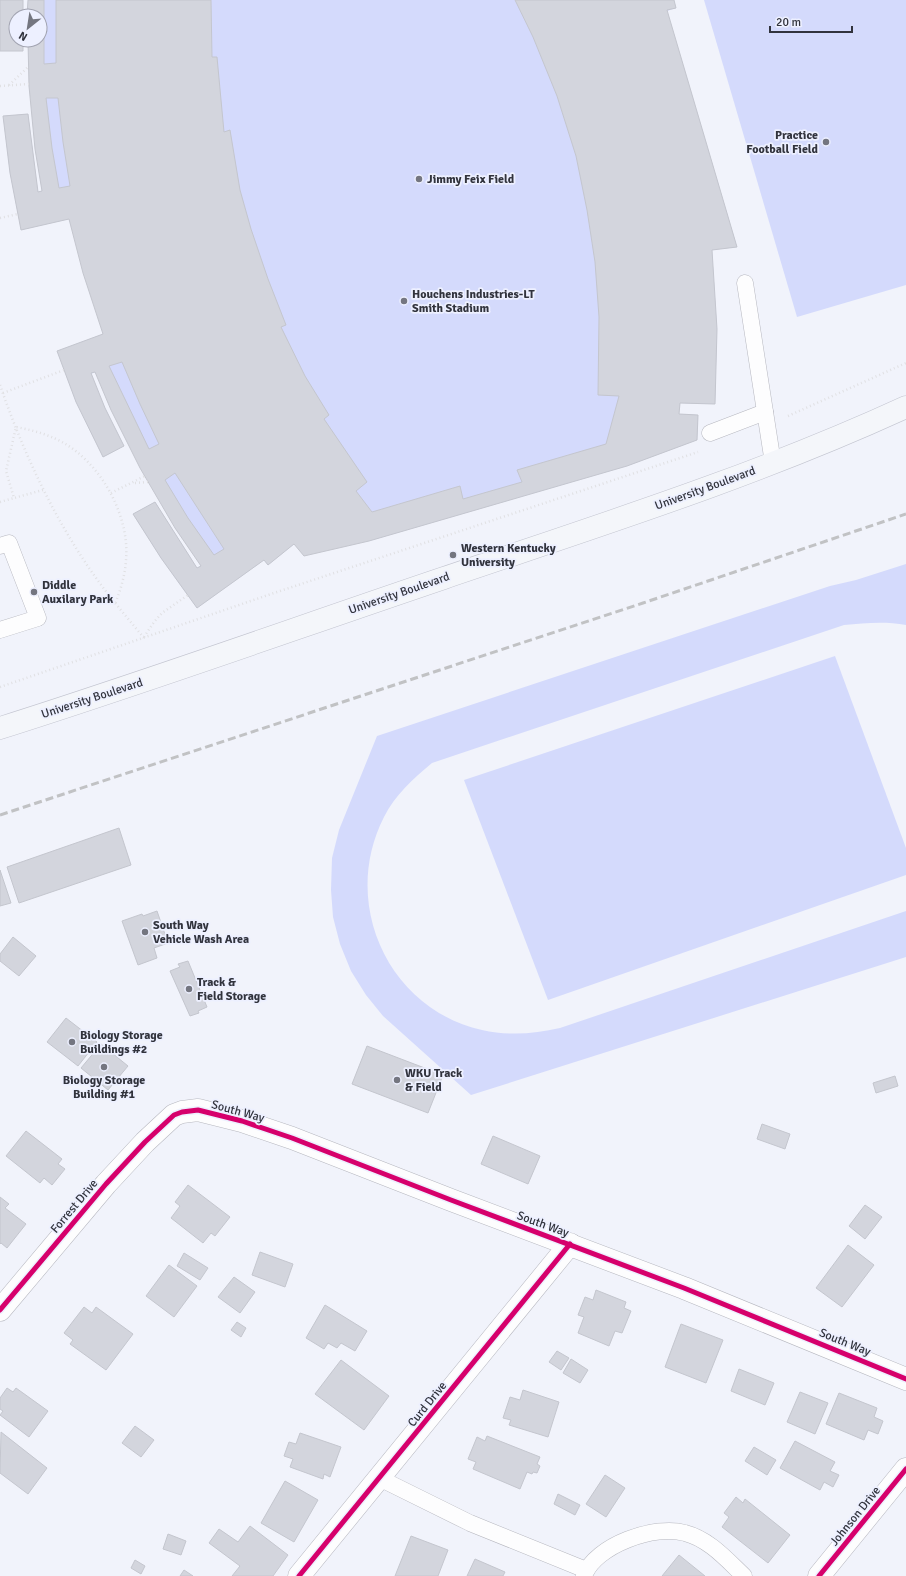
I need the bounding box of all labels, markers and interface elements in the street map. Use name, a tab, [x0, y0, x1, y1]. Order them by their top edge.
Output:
north arrow	[8, 8, 48, 48]
scale bar	[770, 8, 852, 34]
text: 20 m	[776, 15, 801, 30]
text: N	[17, 29, 30, 44]
place label: Practice Football Field	[746, 128, 819, 157]
marker: Practice Football Field	[821, 137, 831, 147]
place label: Jimmy Feix Field	[427, 172, 515, 187]
marker: Jimmy Feix Field	[414, 174, 424, 184]
place label: Houchens Industries-LT Smith Stadium	[412, 287, 535, 316]
marker: Houchens Industries-LT Smith Stadium	[399, 296, 409, 306]
street label: University Boulevard	[653, 463, 758, 514]
place label: Western Kentucky University	[461, 541, 556, 570]
marker: Western Kentucky University	[448, 550, 458, 560]
street label: University Boulevard	[347, 569, 452, 618]
place label: Diddle Auxilary Park	[42, 578, 114, 607]
marker: Diddle Auxilary Park	[29, 587, 39, 597]
street label: University Boulevard	[39, 675, 145, 722]
place label: South Way Vehicle Wash Area	[153, 918, 249, 947]
marker: South Way Vehicle Wash Area	[140, 927, 150, 937]
place label: Track & Field Storage	[197, 975, 266, 1004]
marker: Track & Field Storage	[184, 984, 194, 994]
place label: Biology Storage Buildings #2	[80, 1028, 163, 1057]
marker: Biology Storage Buildings #2	[67, 1037, 77, 1047]
marker: Biology Storage Building #1	[99, 1062, 109, 1072]
place label: WKU Track & Field	[405, 1066, 463, 1095]
place label: Biology Storage Building #1	[63, 1073, 145, 1102]
marker: WKU Track & Field	[392, 1075, 402, 1085]
street label: South Way	[210, 1097, 266, 1126]
street label: Forrest Drive	[48, 1176, 101, 1236]
street label: South Way	[515, 1208, 571, 1241]
street label: South Way	[817, 1325, 873, 1360]
street label: Curd Drive	[405, 1379, 450, 1430]
street label: Johnson Drive	[827, 1484, 884, 1549]

